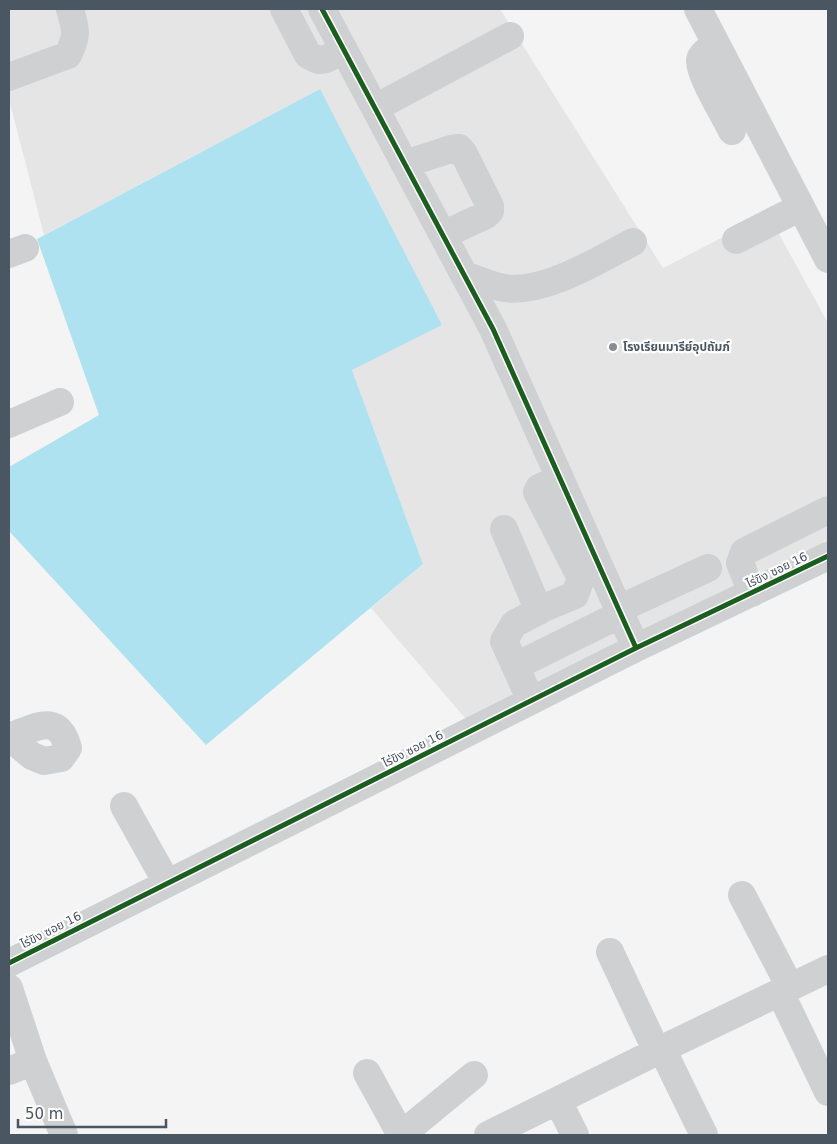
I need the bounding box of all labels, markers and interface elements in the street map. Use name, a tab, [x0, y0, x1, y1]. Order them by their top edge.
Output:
place label: โรงเรียนมารีย์อุปถัมภ์	[623, 340, 730, 354]
marker: โรงเรียนมารีย์อุปถัมภ์	[607, 341, 619, 353]
street label: ไร่ขิง ซอย 16	[743, 549, 810, 591]
street label: ไร่ขิง ซอย 16	[380, 728, 446, 771]
street label: ไร่ขิง ซอย 16	[18, 909, 84, 952]
scale bar	[18, 1096, 165, 1128]
text: 50 m	[25, 1105, 63, 1123]

